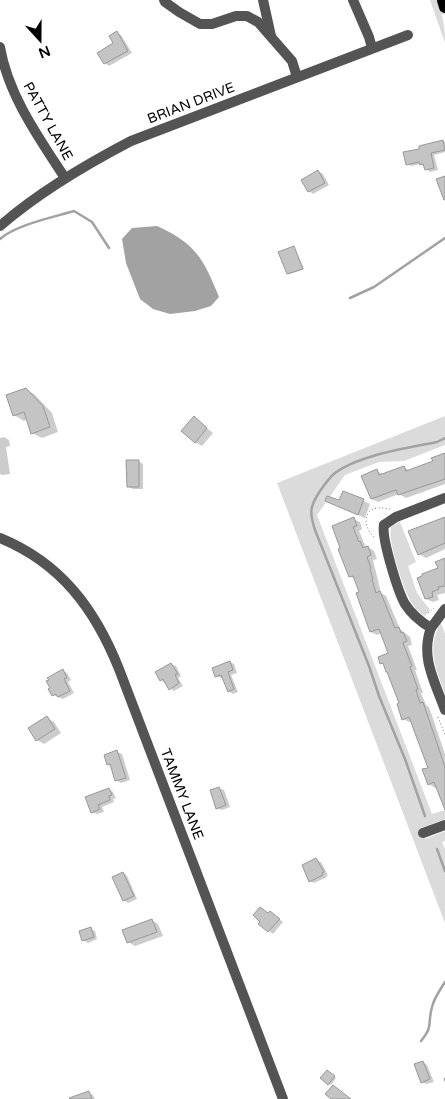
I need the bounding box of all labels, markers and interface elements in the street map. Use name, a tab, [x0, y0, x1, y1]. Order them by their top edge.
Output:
north arrow	[15, 15, 65, 65]
text: N	[36, 42, 53, 62]
street label: PATTY LANE	[19, 79, 77, 163]
street label: BRIAN DRIVE	[145, 79, 237, 127]
street label: TAMMY LANE	[157, 746, 207, 842]

